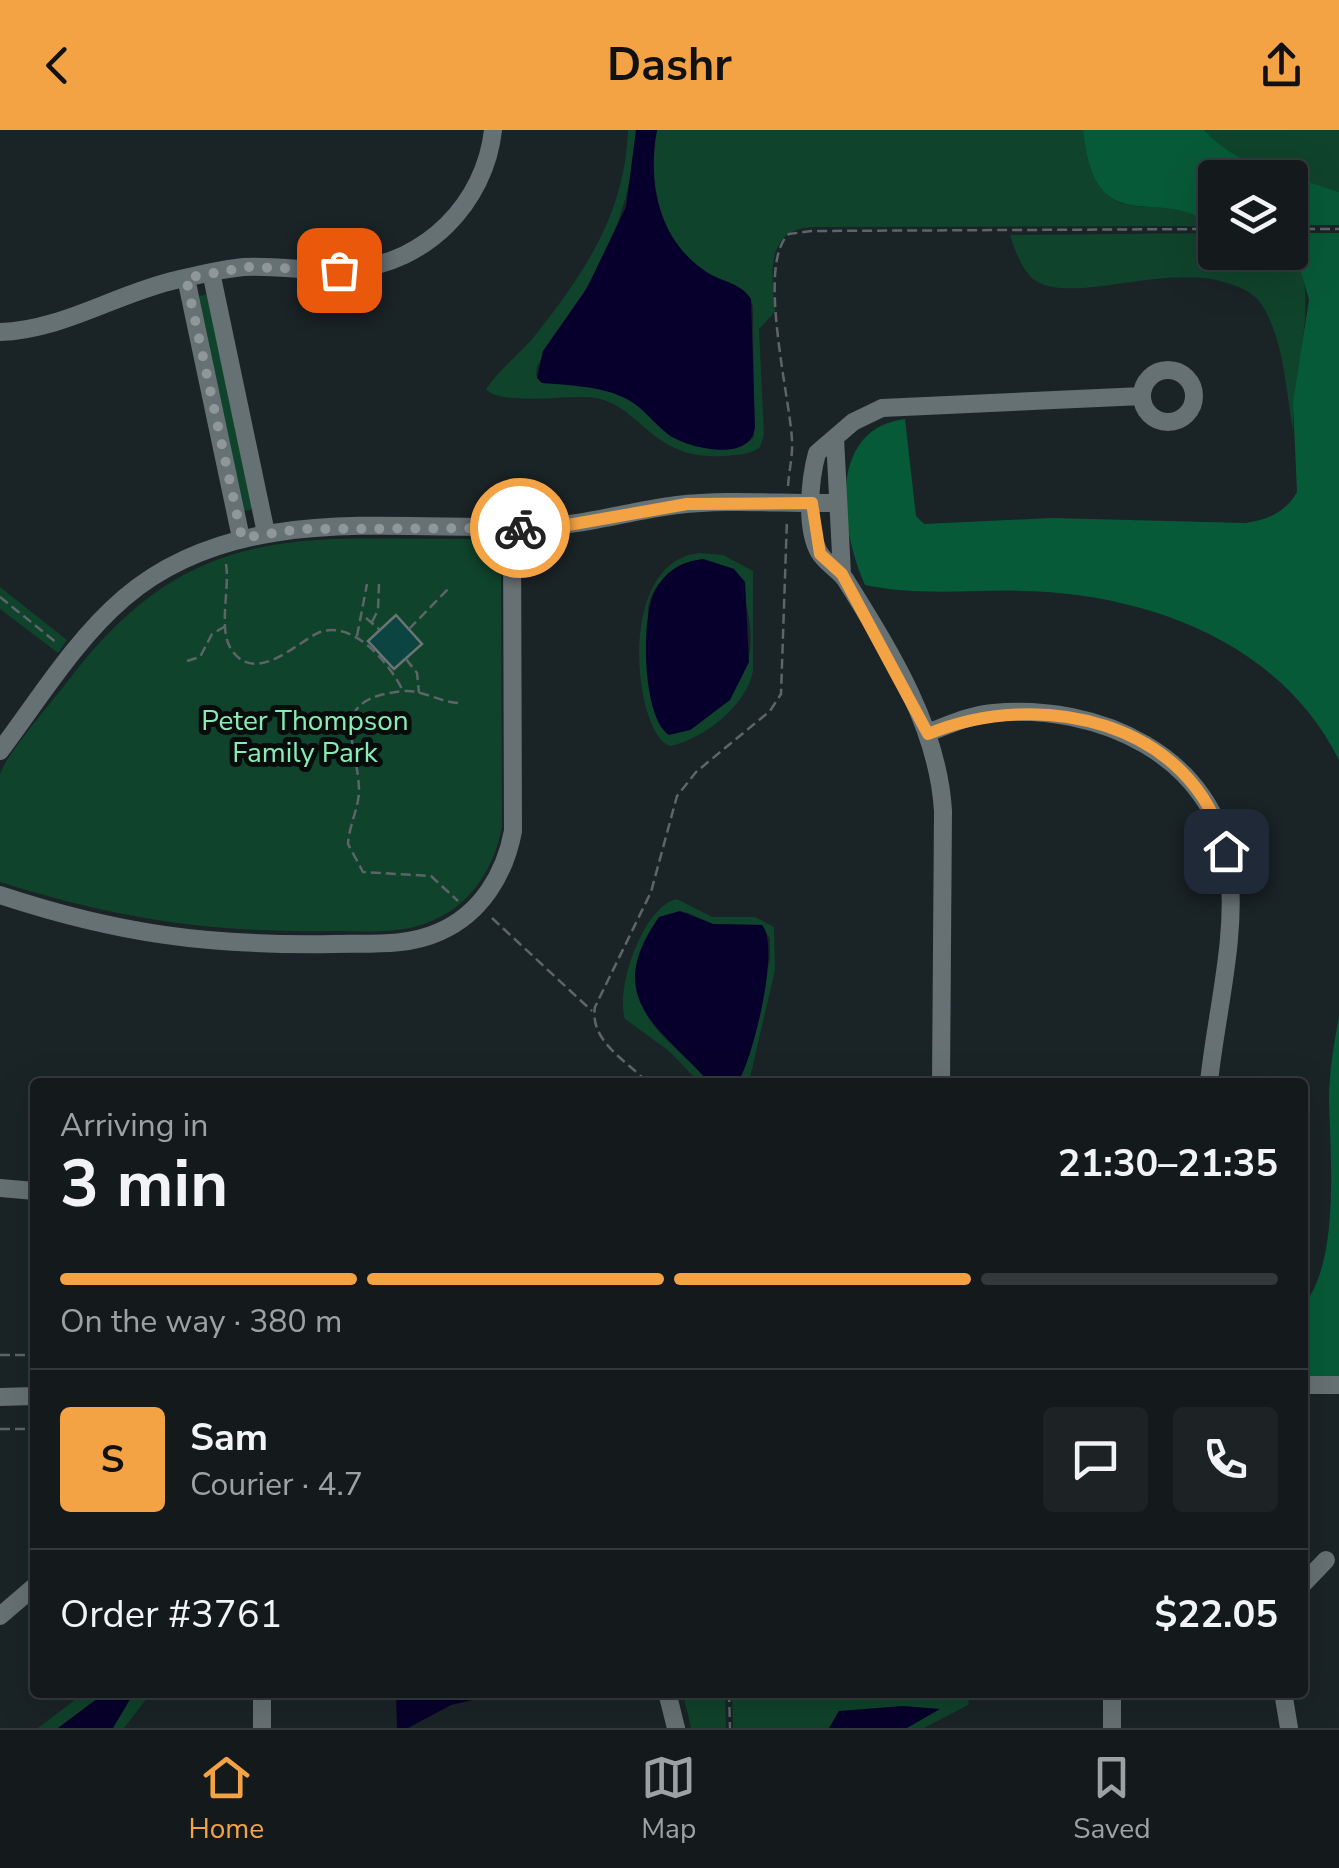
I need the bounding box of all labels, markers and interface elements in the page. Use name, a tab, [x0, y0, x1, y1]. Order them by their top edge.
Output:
text: Dashr	[607, 35, 732, 96]
icon: back	[30, 38, 85, 93]
icon: share	[1254, 38, 1309, 93]
map controls	[1198, 160, 1308, 270]
button: layers	[1198, 160, 1308, 270]
pin	[297, 228, 382, 313]
icon: bag	[312, 243, 367, 298]
courier	[470, 478, 570, 578]
icon: bike	[493, 501, 548, 556]
park label: Peter Thompson Family Park	[201, 702, 409, 772]
pin	[1184, 809, 1269, 894]
icon: home	[1199, 824, 1254, 879]
text: Arriving in	[60, 1104, 208, 1147]
text: 21:30–21:35	[1058, 1138, 1278, 1189]
text: 3 min	[60, 1140, 228, 1229]
text: On the way · 380 m	[60, 1300, 342, 1343]
button: chat	[1043, 1407, 1148, 1512]
button: phone	[1173, 1407, 1278, 1512]
text: Sam	[190, 1412, 268, 1463]
text: S	[101, 1434, 124, 1485]
text: Courier · 4.7	[190, 1463, 363, 1506]
text: Order #3761	[60, 1589, 282, 1640]
text: $22.05	[1155, 1589, 1278, 1640]
tab: Home	[188, 1750, 264, 1848]
tab: Map	[641, 1750, 696, 1848]
tab: Saved	[1073, 1750, 1151, 1848]

